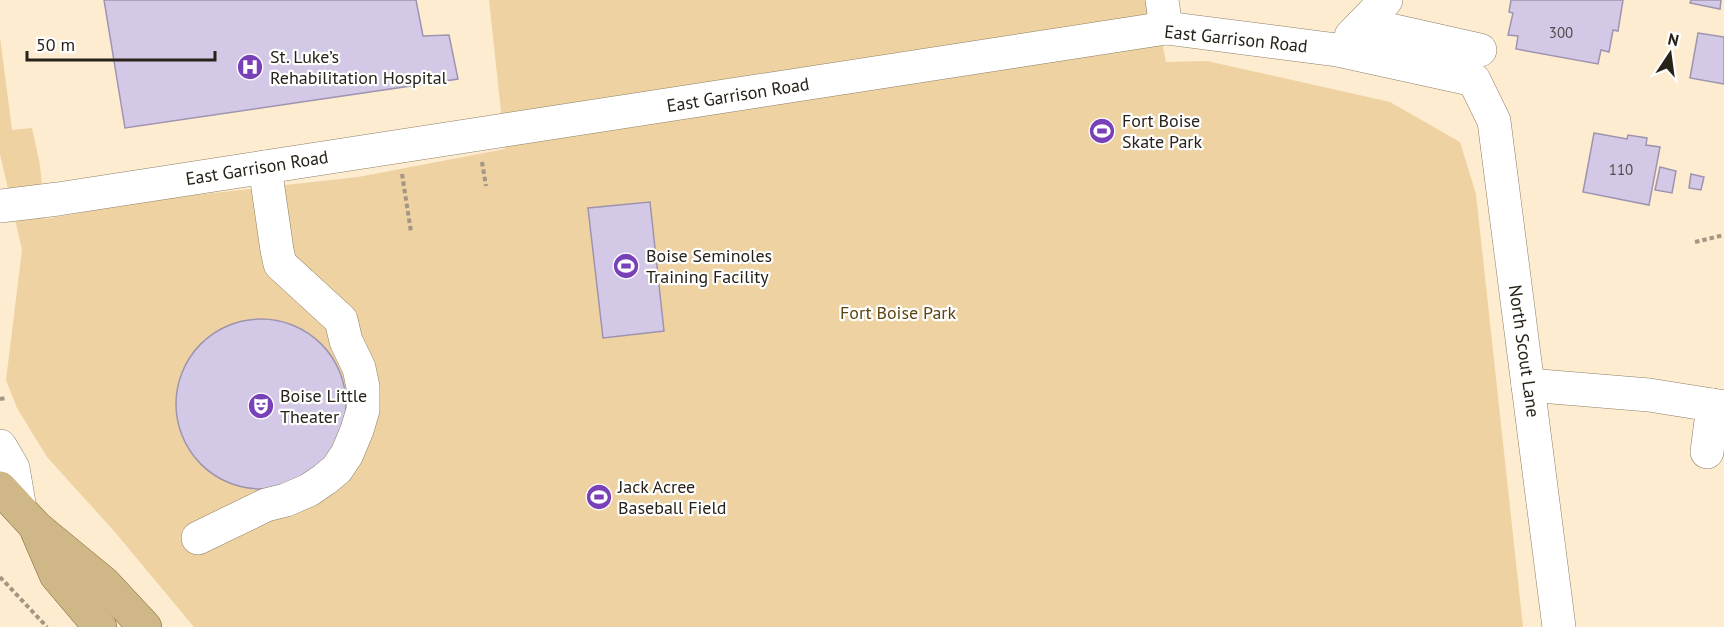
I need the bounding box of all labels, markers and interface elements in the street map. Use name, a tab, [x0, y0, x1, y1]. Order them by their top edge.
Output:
street label: East Garrison Road	[1163, 20, 1309, 57]
house number: 300	[1549, 23, 1573, 42]
scale bar	[27, 24, 214, 62]
north arrow	[1640, 24, 1700, 84]
text: N	[1666, 28, 1681, 50]
text: 50 m	[36, 33, 75, 56]
place label: St. Luke’s Rehabilitation Hospital	[270, 45, 448, 89]
hospital icon: St. Luke’s Rehabilitation Hospital	[235, 52, 265, 82]
street label: East Garrison Road	[665, 72, 811, 117]
place label: Fort Boise Skate Park	[1122, 109, 1202, 153]
sports icon: Fort Boise Skate Park	[1087, 116, 1117, 146]
street label: East Garrison Road	[184, 145, 330, 190]
house number: 110	[1609, 160, 1633, 179]
place label: Boise Seminoles Training Facility	[646, 244, 772, 288]
sports icon: Boise Seminoles Training Facility	[611, 251, 641, 281]
street label: North Scout Lane	[1504, 283, 1545, 419]
park label: Fort Boise Park	[840, 301, 956, 324]
place label: Boise Little Theater	[280, 384, 367, 428]
theatre icon: Boise Little Theater	[246, 391, 276, 421]
place label: Jack Acree Baseball Field	[617, 475, 726, 519]
sports icon: Jack Acree Baseball Field	[584, 482, 614, 512]

